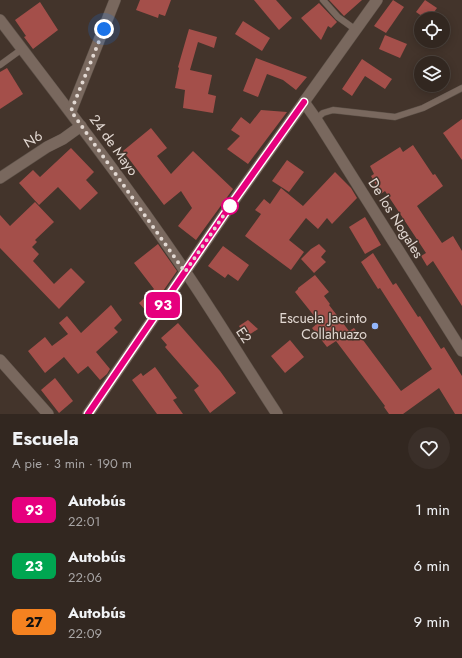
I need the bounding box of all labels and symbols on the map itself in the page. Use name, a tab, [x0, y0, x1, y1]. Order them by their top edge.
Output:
your location	[94, 19, 114, 39]
street label: 24 de Mayo	[85, 110, 143, 180]
street label: N6	[20, 126, 46, 152]
street label: De los Nogales	[363, 174, 429, 262]
unlabelled marker	[221, 197, 239, 215]
line badge: 93	[145, 292, 181, 318]
place label: Escuela Jacinto Collahuazo	[279, 308, 367, 344]
marker: Escuela Jacinto Collahuazo	[370, 321, 380, 331]
street label: E2	[231, 323, 257, 347]

